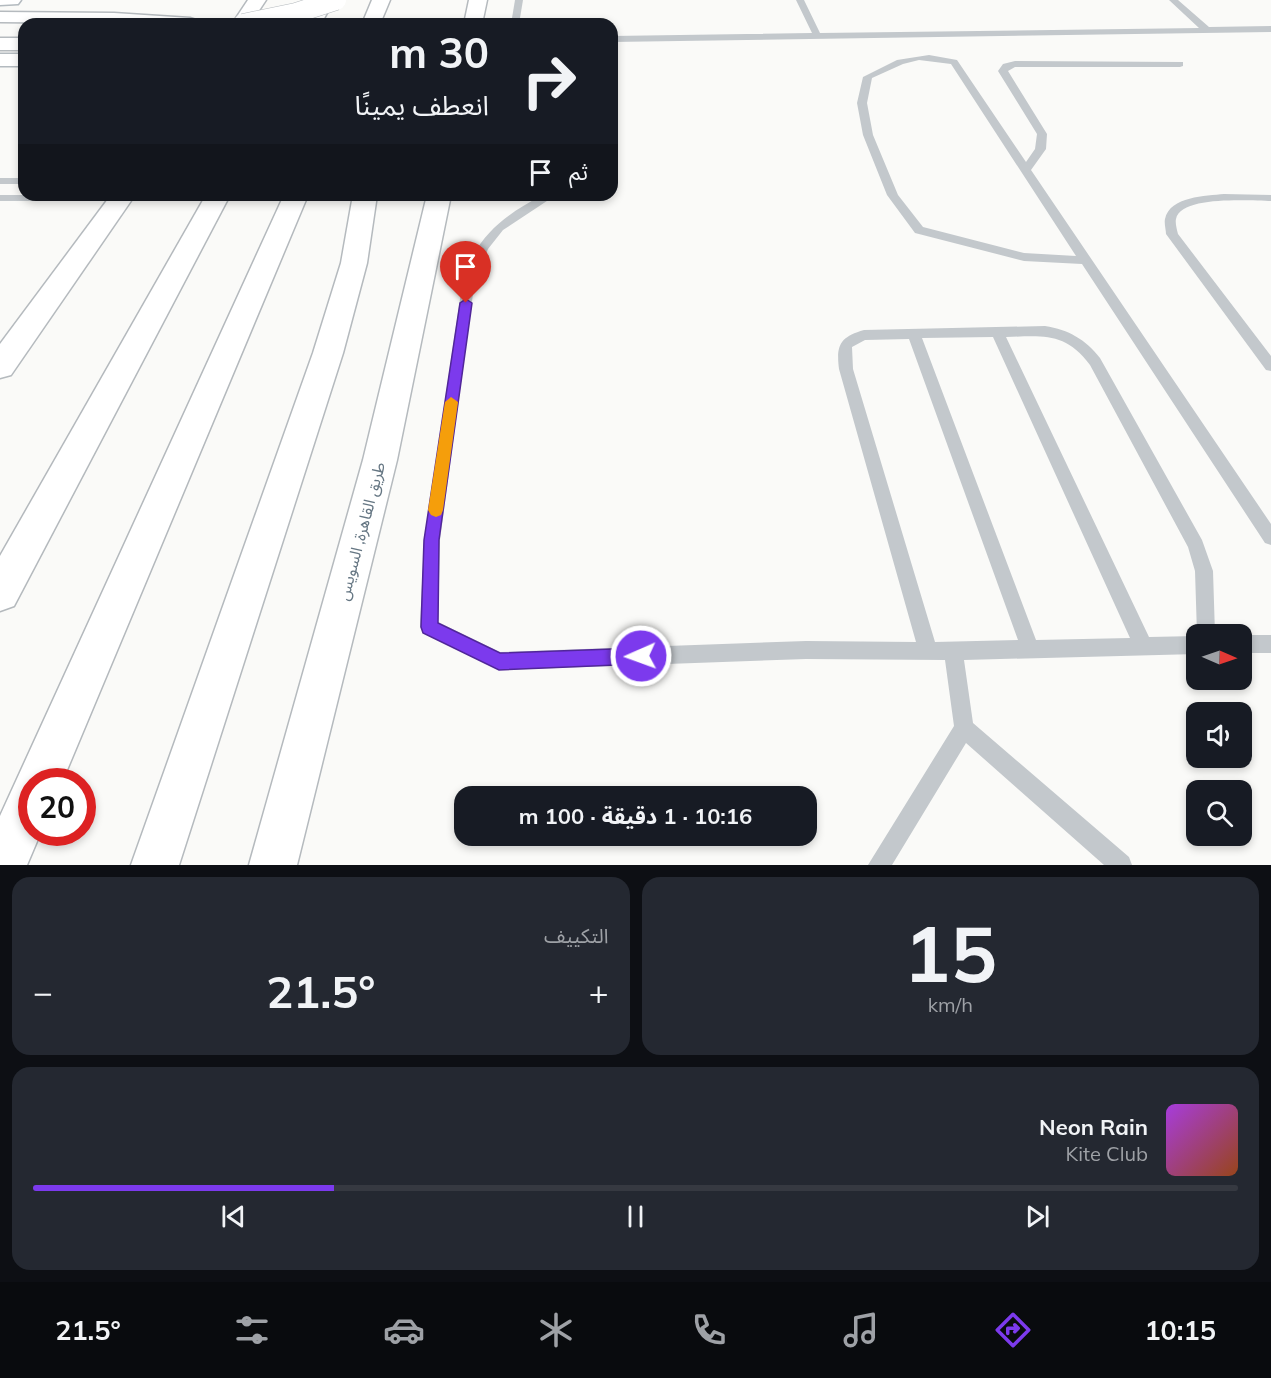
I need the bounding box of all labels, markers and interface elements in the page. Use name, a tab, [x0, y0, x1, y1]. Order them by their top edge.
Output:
text: 30 m	[389, 26, 489, 79]
icon: right	[510, 42, 588, 120]
text: انعطف يمينًا	[355, 88, 489, 122]
icon: arrive	[524, 156, 557, 189]
text: ثم	[569, 158, 588, 186]
pin	[440, 241, 491, 303]
icon: arrive	[449, 250, 482, 283]
street label: طريق القاهرة, السويس	[333, 459, 390, 603]
position arrow	[609, 624, 673, 688]
north arrow	[1186, 624, 1252, 690]
map controls	[1186, 624, 1252, 846]
button: sound	[1186, 702, 1252, 768]
speed limit sign: 20	[18, 768, 96, 846]
button: search	[1186, 780, 1252, 846]
text: 10:16 · 1 دقيقة · 100 m	[519, 802, 752, 830]
text: 15	[903, 904, 997, 1002]
text: التكييف	[544, 923, 609, 948]
text: 21.5°	[266, 963, 375, 1019]
text: −	[33, 971, 53, 1012]
text: +	[589, 971, 609, 1012]
text: km/h	[928, 992, 973, 1017]
text: Neon Rain	[1039, 1113, 1148, 1141]
text: Kite Club	[1066, 1141, 1148, 1166]
icon: previous	[217, 1200, 250, 1233]
icon: pause	[619, 1200, 652, 1233]
icon: next	[1021, 1200, 1054, 1233]
icon: filters	[231, 1309, 273, 1351]
icon: car	[383, 1309, 425, 1351]
icon: climate	[535, 1309, 577, 1351]
icon: phone	[688, 1309, 730, 1351]
icon: music	[840, 1309, 882, 1351]
icon: directions	[992, 1309, 1034, 1351]
text: 21.5°	[55, 1313, 121, 1347]
text: 10:15	[1144, 1313, 1216, 1347]

